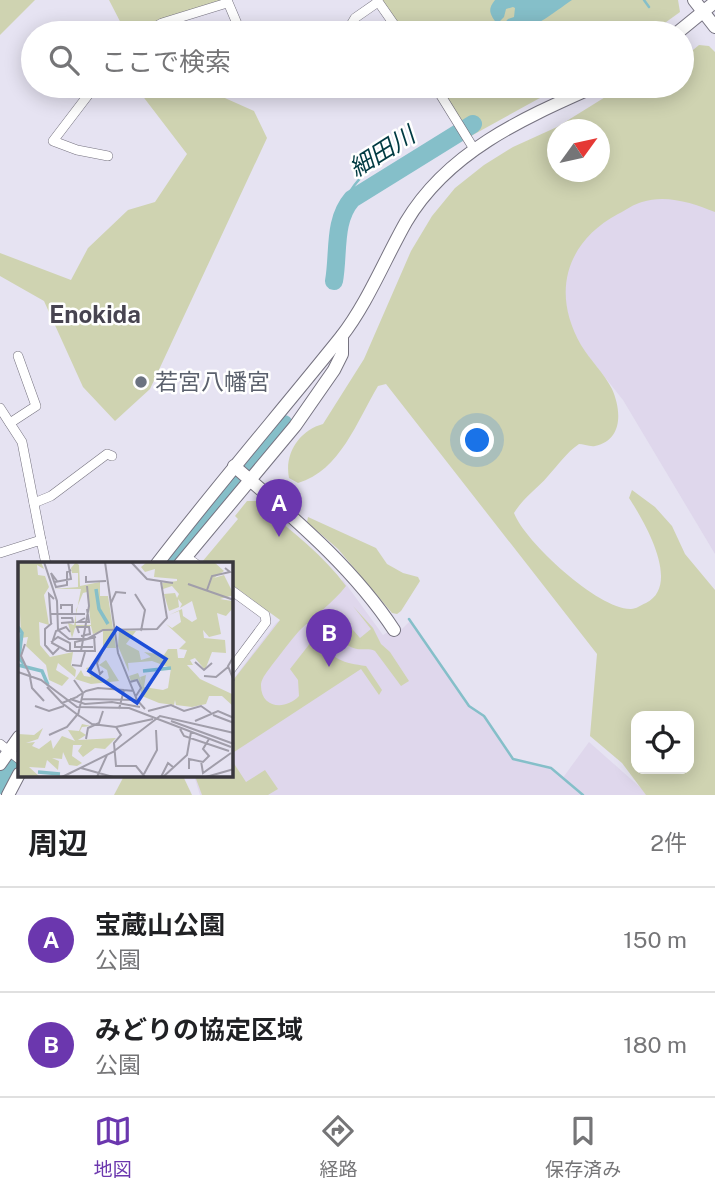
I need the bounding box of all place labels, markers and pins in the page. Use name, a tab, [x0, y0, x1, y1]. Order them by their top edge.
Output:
place label: 若宮八幡宮	[155, 368, 270, 395]
marker: 若宮八幡宮	[133, 374, 149, 390]
pin: A	[256, 479, 302, 537]
pin: B	[306, 609, 352, 667]

